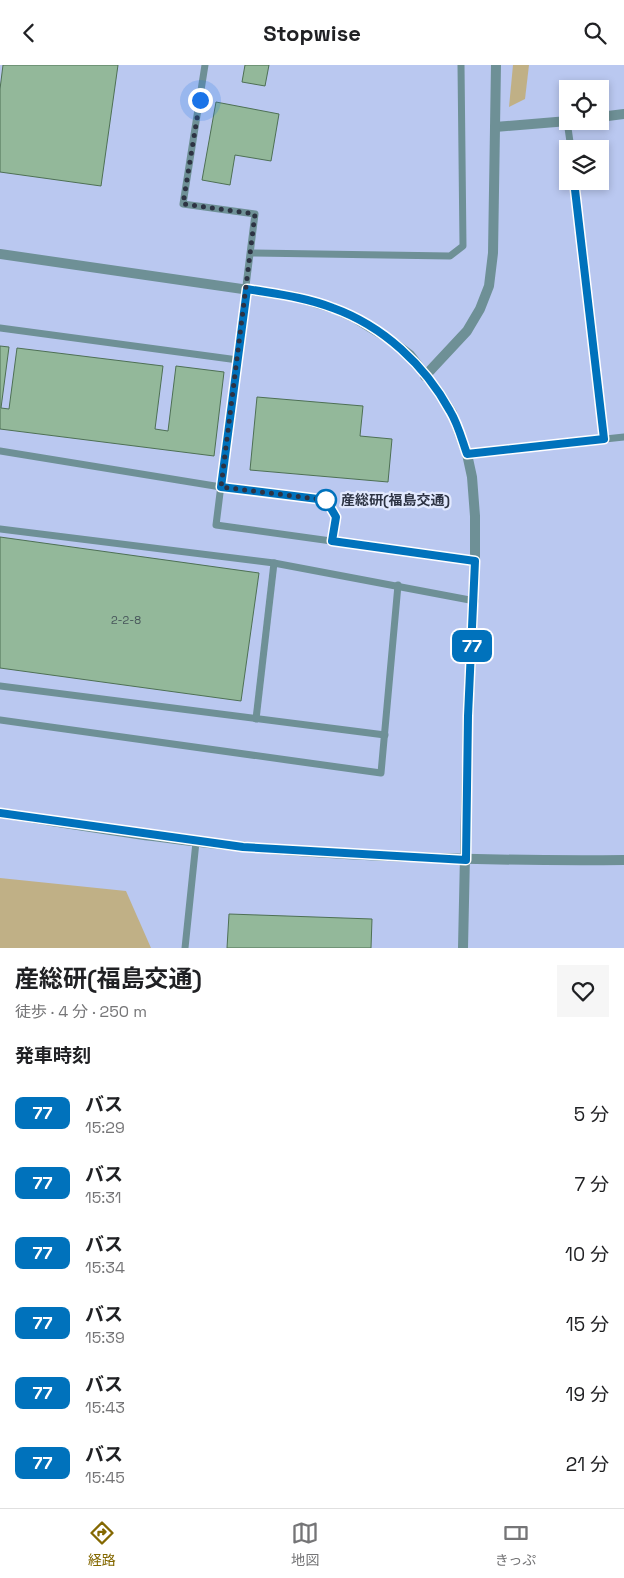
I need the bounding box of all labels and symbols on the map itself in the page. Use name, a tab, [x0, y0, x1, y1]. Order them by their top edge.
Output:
your location	[188, 88, 213, 113]
marker: 産総研(福島交通)	[315, 489, 337, 511]
place label: 産総研(福島交通)	[341, 491, 450, 509]
house number: 2-2-8	[111, 613, 141, 627]
line badge: 77	[450, 630, 494, 662]

